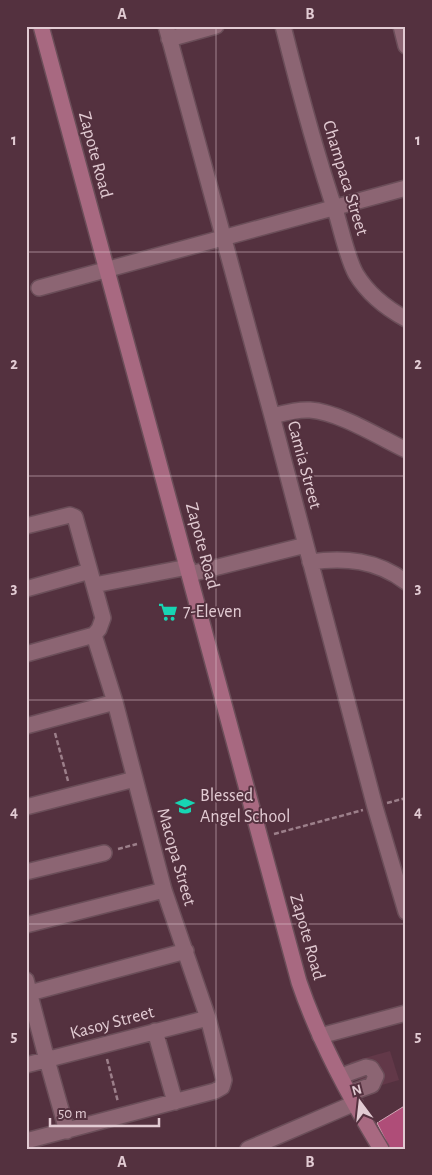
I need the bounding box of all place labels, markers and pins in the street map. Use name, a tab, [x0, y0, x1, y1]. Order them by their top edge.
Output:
supermarket icon: 7-Eleven	[157, 601, 179, 623]
place label: 7-Eleven	[183, 603, 242, 621]
place label: Blessed Angel School	[200, 787, 291, 826]
school or university icon: Blessed Angel School	[174, 795, 196, 817]

